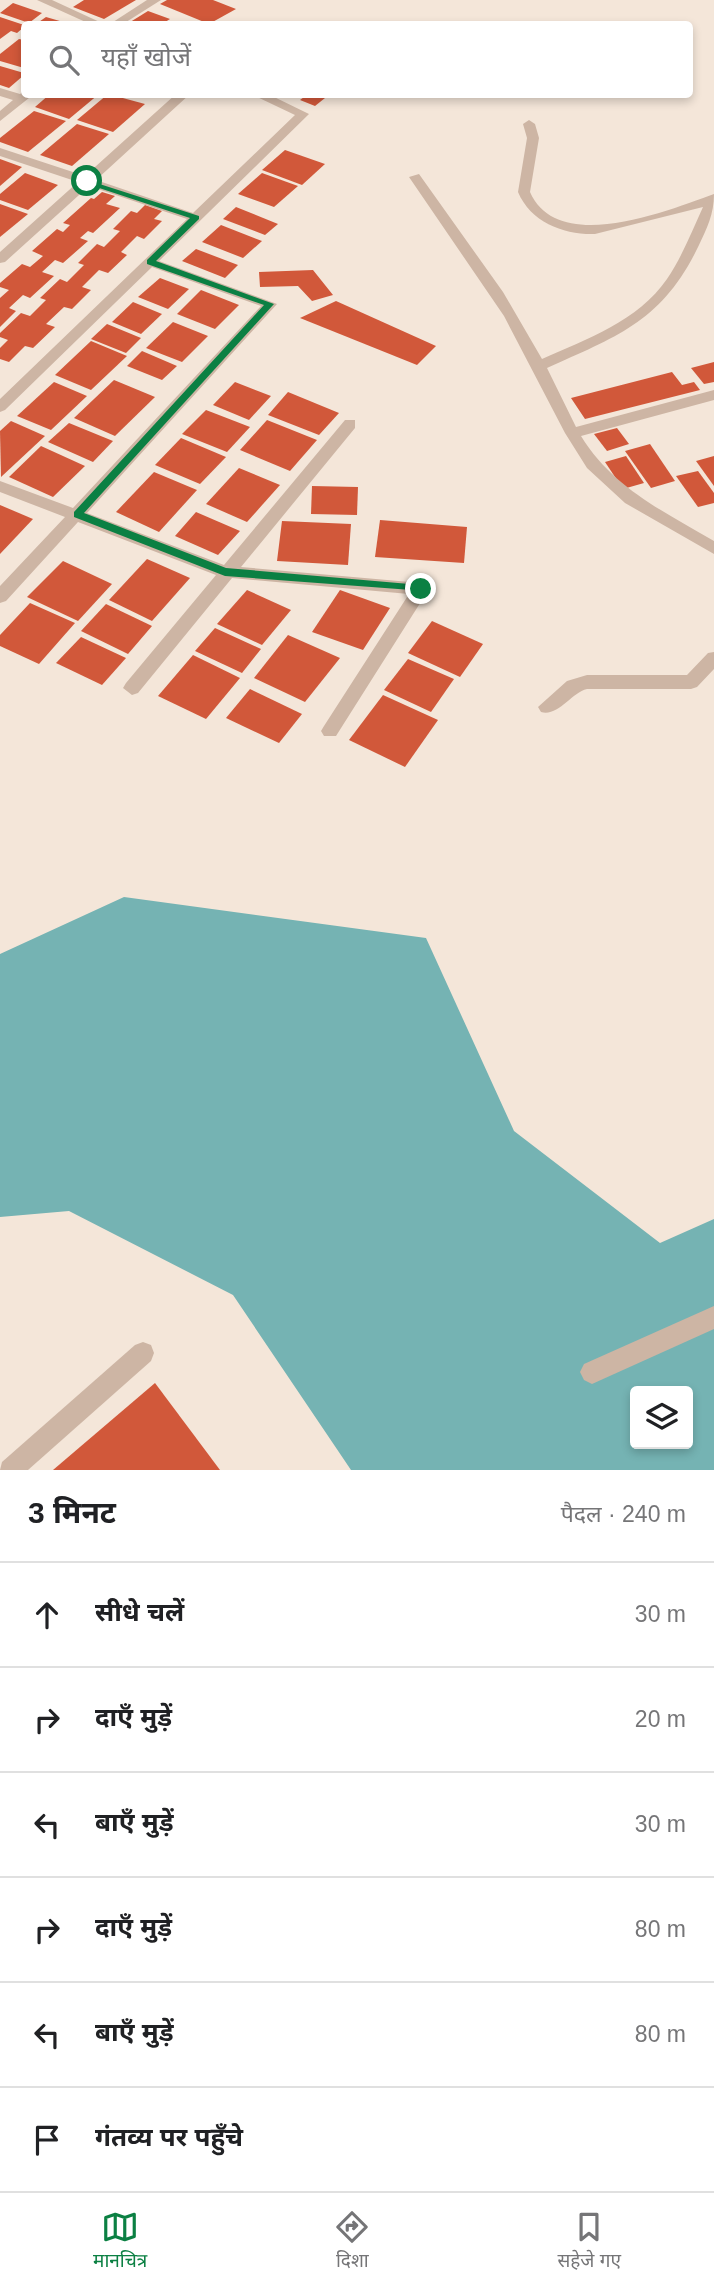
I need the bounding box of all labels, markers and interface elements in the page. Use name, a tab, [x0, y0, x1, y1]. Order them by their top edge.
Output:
search box	[21, 21, 693, 98]
icon: search	[45, 41, 83, 79]
text: यहाँ खोजें	[101, 42, 191, 72]
route start	[71, 165, 102, 196]
route end	[405, 573, 436, 604]
map controls	[630, 1386, 693, 1449]
button: layers	[630, 1386, 693, 1449]
text: 3 मिनट	[28, 1496, 116, 1529]
text: पैदल · 240 m	[561, 1501, 686, 1527]
icon: ahead	[28, 1596, 66, 1634]
text: सीधे चलें	[95, 1597, 184, 1627]
text: 30 m	[635, 1601, 686, 1627]
icon: right	[28, 1701, 66, 1739]
text: दाएँ मुड़ें	[95, 1702, 172, 1732]
text: 20 m	[635, 1706, 686, 1732]
icon: left	[28, 1806, 66, 1844]
text: बाएँ मुड़ें	[95, 1807, 174, 1837]
text: 30 m	[635, 1811, 686, 1837]
icon: right	[28, 1911, 66, 1949]
text: दाएँ मुड़ें	[95, 1912, 172, 1942]
text: 80 m	[635, 1916, 686, 1942]
icon: left	[28, 2016, 66, 2054]
text: बाएँ मुड़ें	[95, 2017, 174, 2047]
text: 80 m	[635, 2021, 686, 2047]
icon: arrive	[28, 2121, 66, 2159]
text: गंतव्य पर पहुँचे	[95, 2122, 243, 2152]
tab: मानचित्र	[93, 2208, 147, 2275]
tab: दिशा	[333, 2208, 371, 2275]
tab: सहेजे गए	[557, 2208, 621, 2275]

